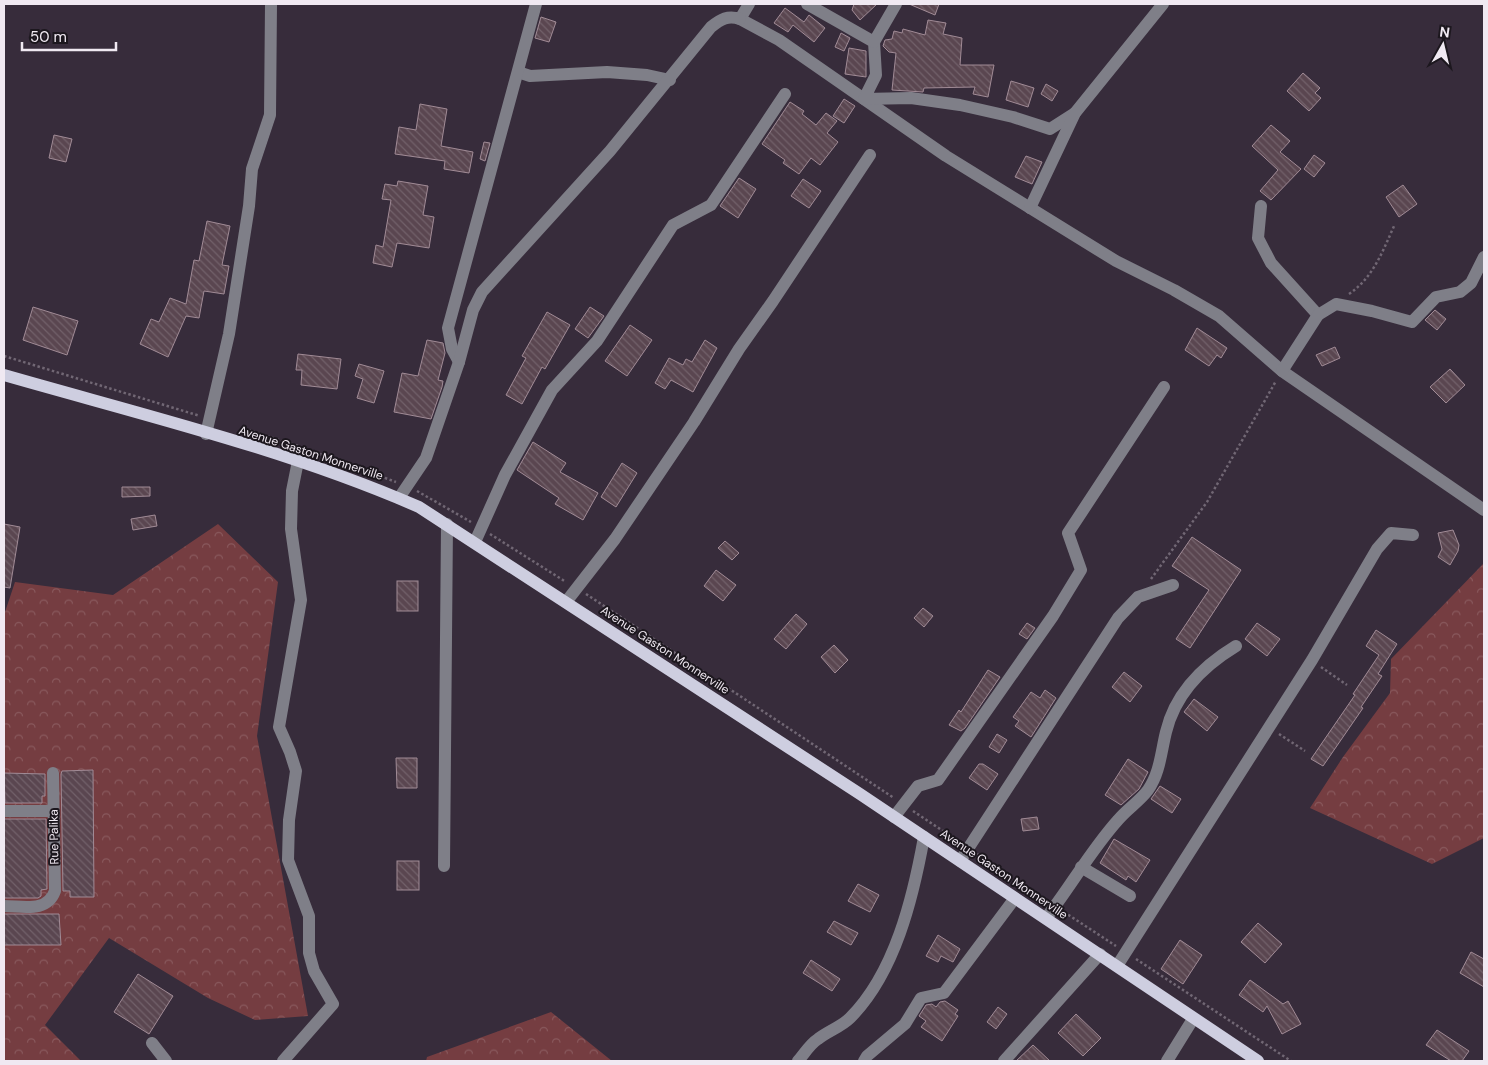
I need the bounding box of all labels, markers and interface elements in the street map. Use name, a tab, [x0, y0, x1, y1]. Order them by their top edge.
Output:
scale bar	[22, 20, 116, 52]
north arrow	[1418, 20, 1468, 70]
text: N	[1438, 23, 1451, 42]
text: 50 m	[30, 27, 67, 47]
street label: Avenue Gaston Monnerville	[237, 422, 385, 484]
street label: Avenue Gaston Monnerville	[597, 602, 733, 698]
street label: Rue Palika	[46, 809, 62, 865]
street label: Avenue Gaston Monnerville	[937, 825, 1071, 923]

